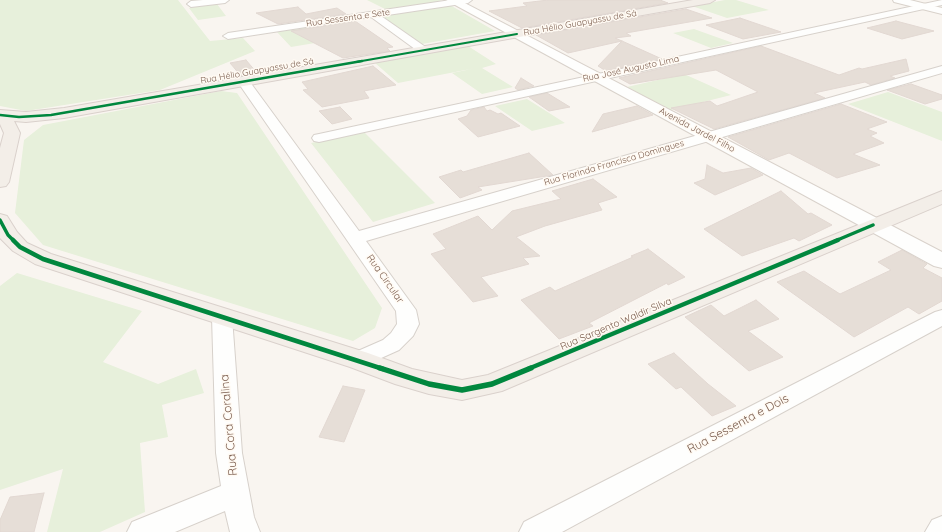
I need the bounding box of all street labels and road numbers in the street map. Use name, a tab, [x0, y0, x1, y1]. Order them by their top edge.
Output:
street label: Rua Sessenta e Sete	[305, 7, 391, 29]
street label: Rua Hélio Guapyassu de Sá	[523, 8, 637, 38]
street label: Rua José Augusto Lima	[582, 54, 680, 84]
street label: Rua Hélio Guapyassu de Sá	[200, 56, 314, 86]
street label: Avenida Jardel Filho	[657, 105, 737, 155]
street label: Rua Florinda Francisca Domingues	[543, 138, 685, 188]
street label: Rua Circular	[364, 252, 406, 306]
street label: Rua Sargento Waldir Silva	[559, 295, 673, 353]
street label: Rua Cora Coralina	[217, 374, 241, 476]
street label: Rua Sessenta e Dois	[685, 391, 791, 457]

